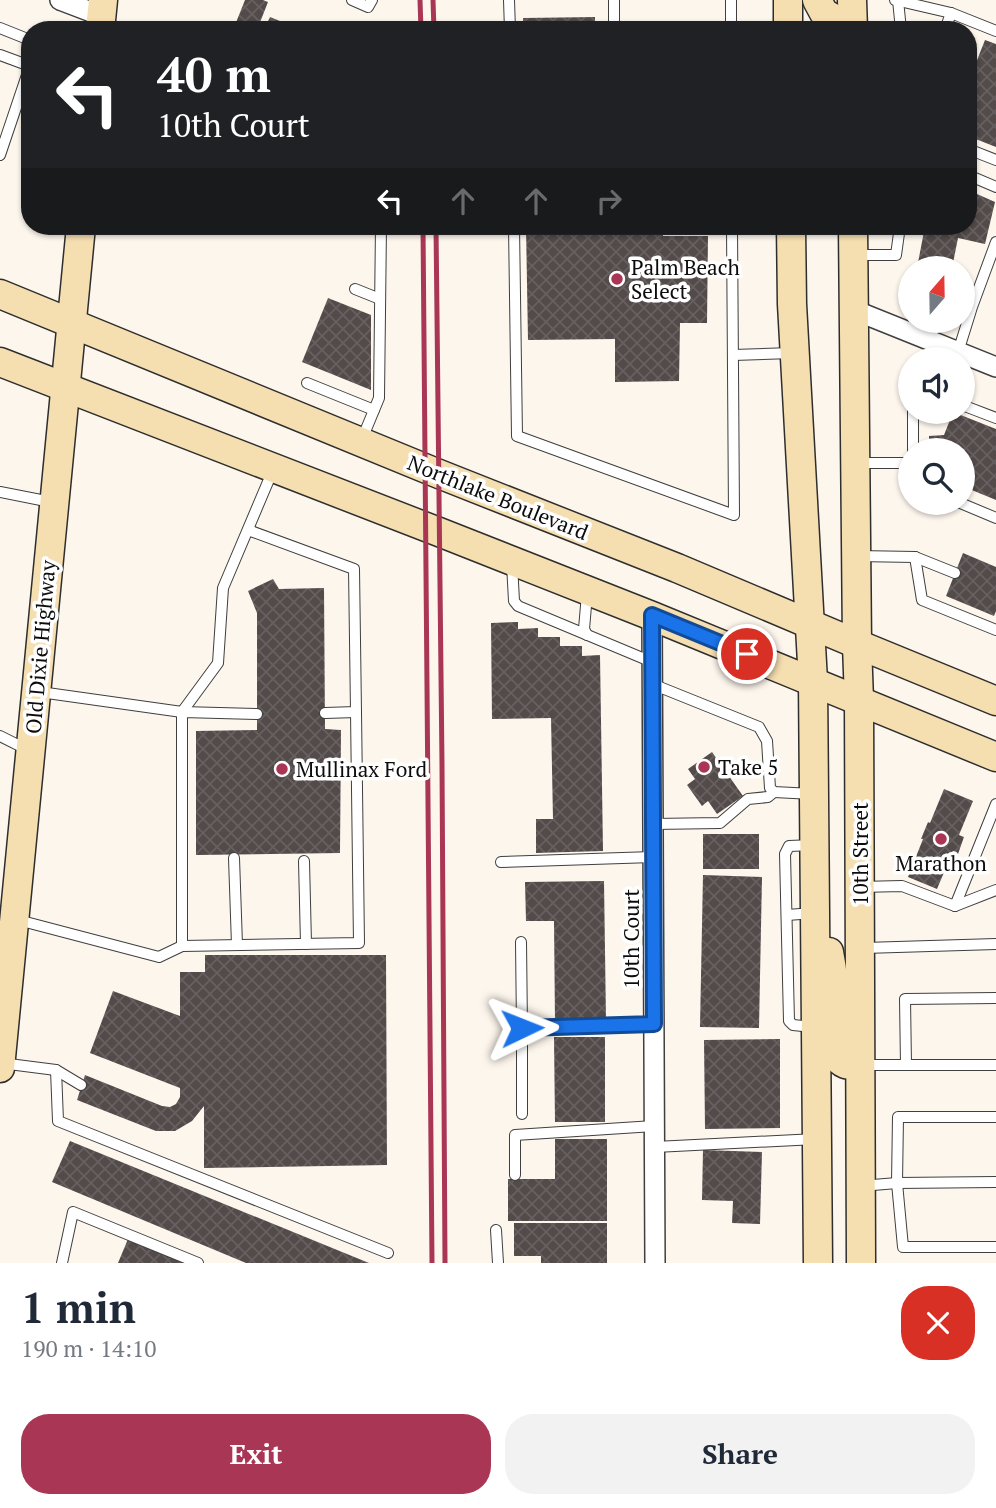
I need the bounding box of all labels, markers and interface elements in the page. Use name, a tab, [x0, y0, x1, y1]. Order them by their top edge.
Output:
text: 40 m	[157, 41, 271, 106]
icon: left	[42, 49, 133, 140]
text: 10th Court	[157, 104, 310, 146]
icon: left	[371, 182, 409, 220]
icon: ahead	[444, 182, 482, 220]
icon: ahead	[517, 182, 555, 220]
icon: right	[590, 182, 628, 220]
place label: Palm Beach Select	[631, 253, 740, 305]
north arrow	[898, 256, 975, 332]
map controls	[898, 256, 975, 515]
marker: Palm Beach Select	[609, 271, 625, 287]
button: sound	[898, 347, 975, 424]
button: search	[898, 438, 975, 515]
street label: Northlake Boulevard	[404, 448, 593, 546]
street label: Old Dixie Highway	[18, 559, 62, 735]
pin	[717, 624, 777, 684]
icon: arrive	[728, 635, 766, 673]
place label: Take 5	[718, 753, 778, 781]
place label: Mullinax Ford	[296, 755, 427, 783]
marker: Take 5	[696, 759, 712, 775]
marker: Mullinax Ford	[274, 761, 290, 777]
street label: 10th Street	[846, 802, 874, 906]
marker: Marathon	[933, 831, 949, 847]
place label: Marathon	[895, 849, 987, 877]
street label: 10th Court	[617, 889, 645, 989]
position arrow	[485, 991, 559, 1065]
text: 1 min	[21, 1279, 136, 1335]
button: close	[901, 1286, 975, 1360]
text: 190 m · 14:10	[21, 1333, 156, 1364]
button: Exit	[21, 1414, 491, 1494]
button: Share	[505, 1414, 975, 1494]

